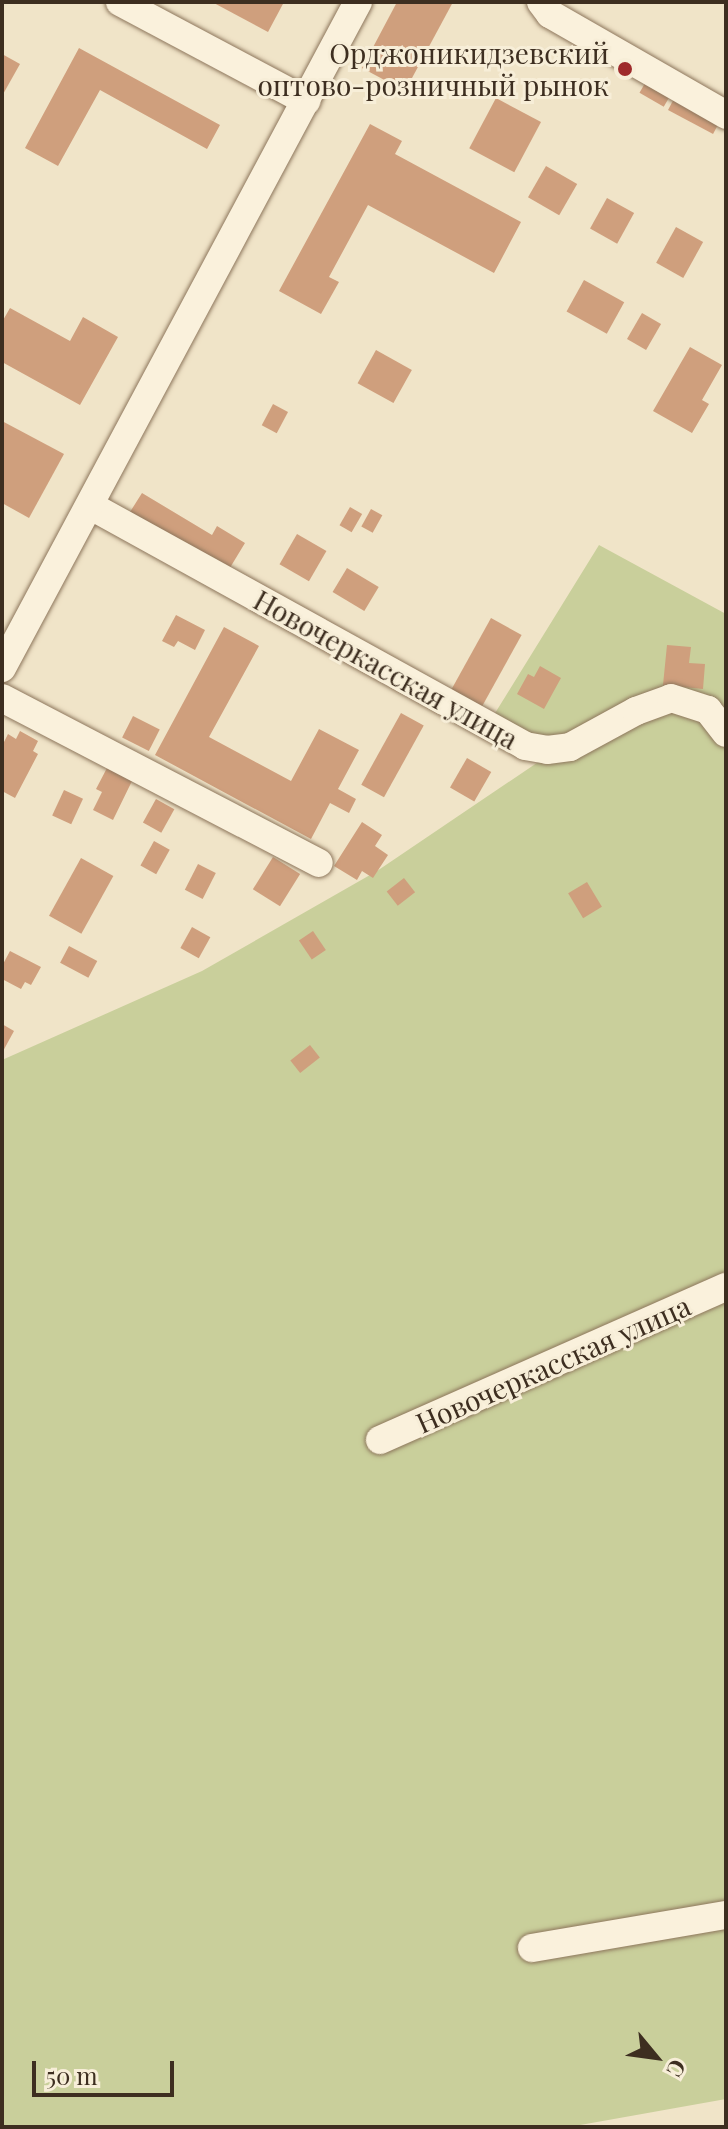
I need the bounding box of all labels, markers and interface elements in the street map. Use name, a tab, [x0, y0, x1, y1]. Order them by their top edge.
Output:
place label: Орджоникидзевский оптово-розничный рынок	[257, 36, 609, 102]
marker: Орджоникидзевский оптово-розничный рынок	[616, 60, 634, 78]
street label: Новочеркасская улица	[248, 582, 524, 756]
street label: Новочеркасская улица	[411, 1288, 695, 1440]
north arrow	[616, 2017, 696, 2097]
scale bar	[36, 2045, 178, 2095]
text: С	[660, 2055, 694, 2083]
text: 50 m	[46, 2059, 98, 2091]

